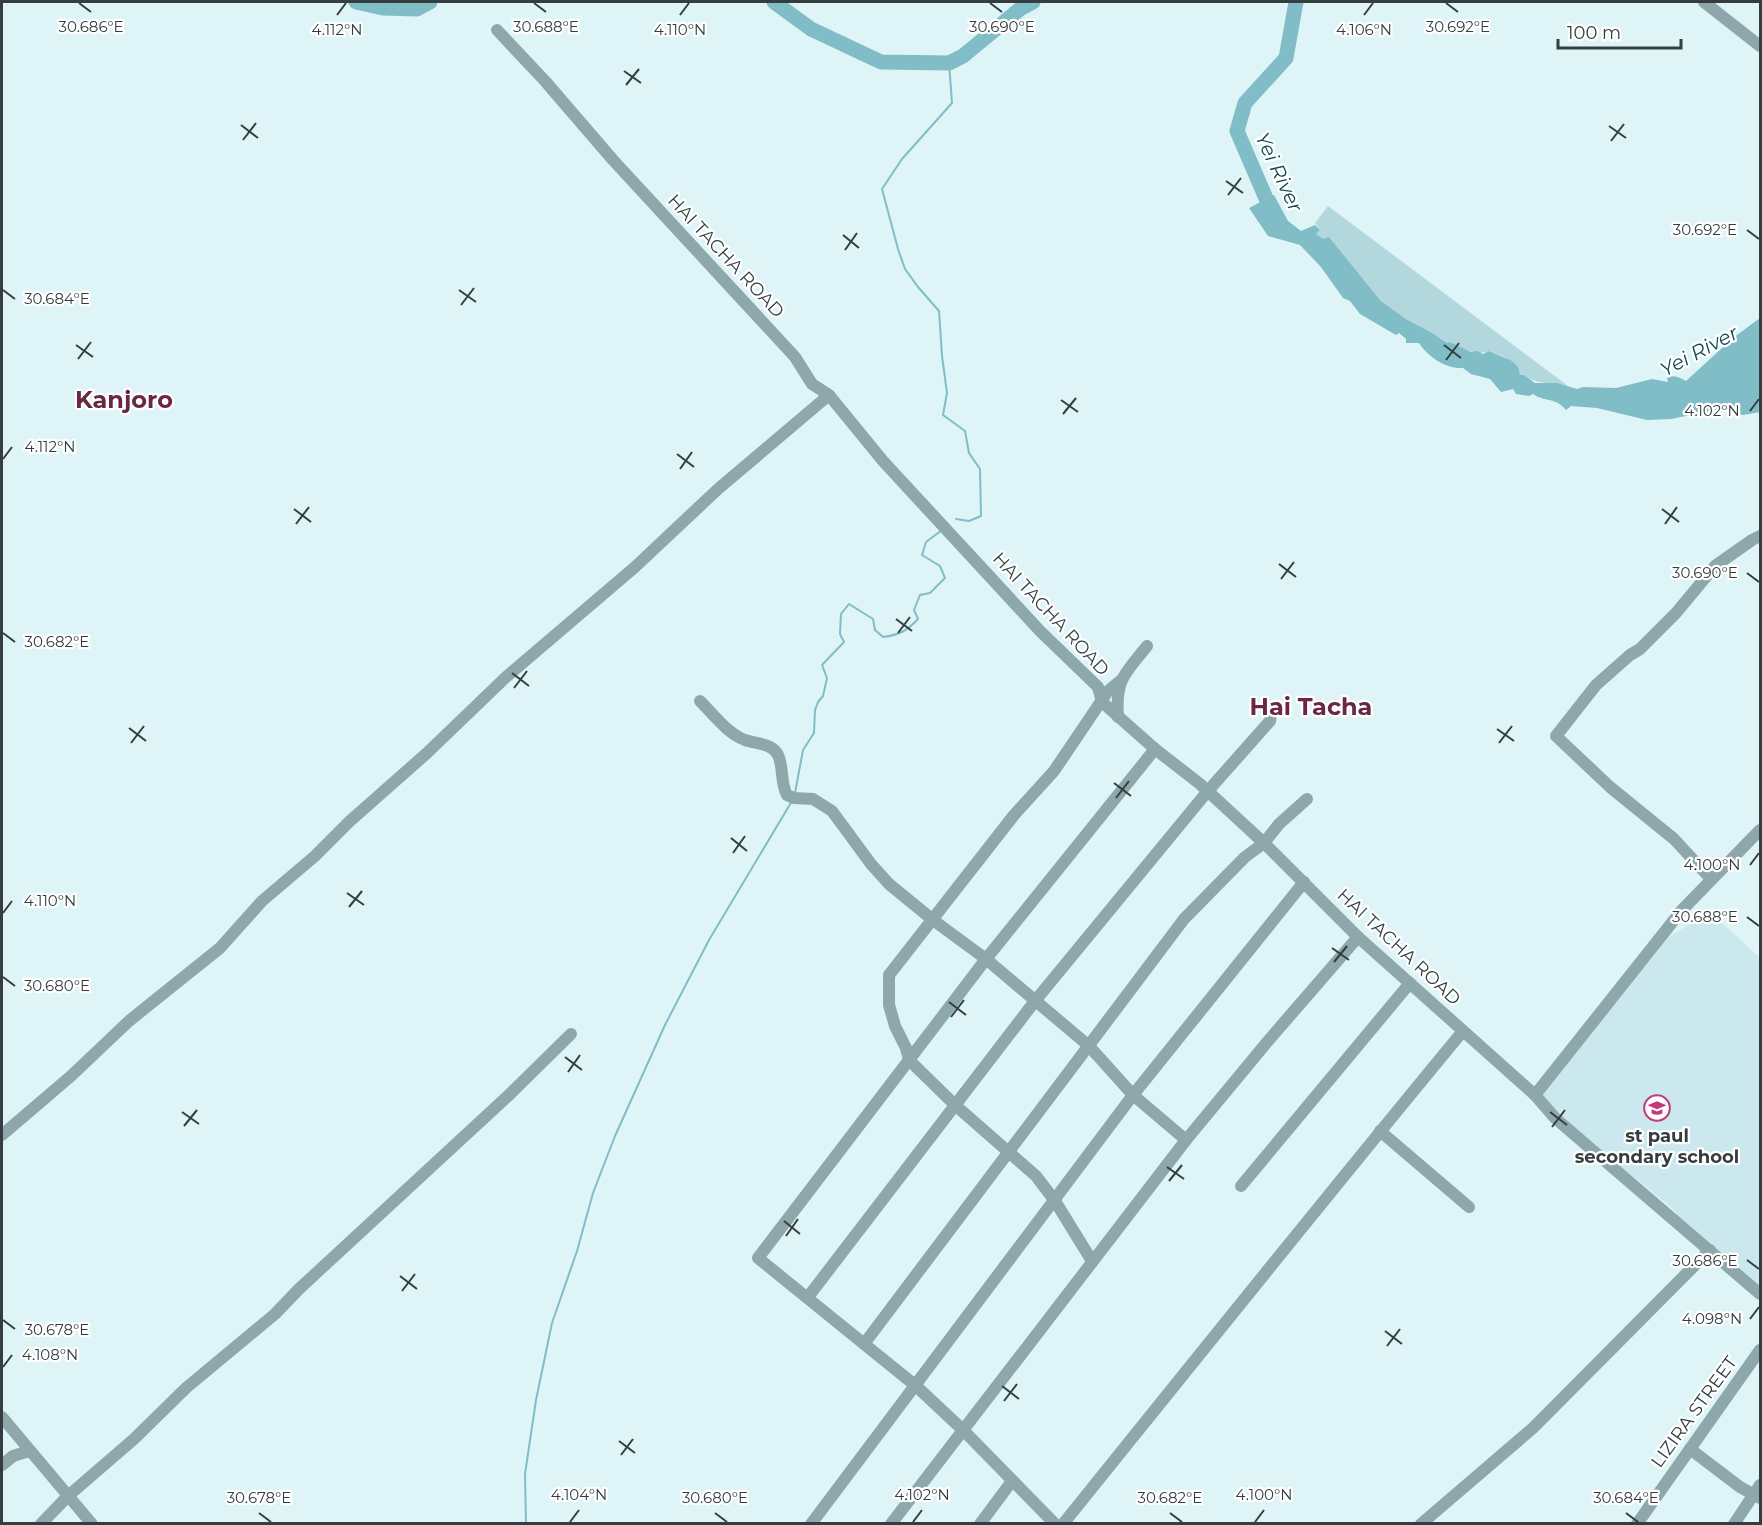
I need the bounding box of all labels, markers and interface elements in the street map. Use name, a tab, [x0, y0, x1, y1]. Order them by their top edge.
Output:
scale bar	[1558, 12, 1681, 50]
text: 30.686°E	[58, 17, 124, 36]
text: 30.688°E	[513, 17, 579, 36]
text: 30.690°E	[969, 17, 1035, 36]
text: 30.692°E	[1426, 17, 1490, 36]
text: 4.112°N	[311, 20, 363, 39]
text: 4.110°N	[654, 20, 706, 39]
text: 4.106°N	[1336, 20, 1392, 39]
text: 100 m	[1567, 22, 1621, 44]
water label: Yei River	[1250, 128, 1308, 217]
street label: HAI TACHA ROAD	[663, 190, 789, 322]
text: 30.692°E	[1673, 220, 1737, 239]
text: 30.684°E	[24, 289, 90, 308]
water label: Yei River	[1656, 320, 1743, 382]
district label: Kanjoro	[75, 385, 173, 414]
text: 4.102°N	[1684, 401, 1740, 420]
text: 4.112°N	[24, 437, 76, 456]
street label: HAI TACHA ROAD	[988, 548, 1114, 680]
text: 30.690°E	[1672, 563, 1738, 582]
text: 30.682°E	[25, 632, 89, 651]
district label: Hai Tacha	[1250, 692, 1372, 721]
text: 4.100°N	[1684, 855, 1741, 874]
street label: HAI TACHA ROAD	[1333, 884, 1465, 1010]
text: 4.110°N	[24, 891, 76, 910]
text: 30.688°E	[1672, 907, 1738, 926]
text: 30.680°E	[24, 976, 90, 995]
school or university icon: st paul secondary school	[1642, 1093, 1672, 1123]
place label: st paul secondary school	[1575, 1125, 1739, 1168]
text: 30.686°E	[1672, 1251, 1738, 1270]
text: 4.098°N	[1682, 1309, 1742, 1328]
text: 30.678°E	[25, 1320, 89, 1339]
text: 4.108°N	[22, 1345, 78, 1364]
street label: LIZIRA STREET	[1646, 1351, 1742, 1472]
text: 4.104°N	[551, 1485, 607, 1504]
text: 4.102°N	[894, 1485, 950, 1504]
text: 4.100°N	[1236, 1485, 1293, 1504]
text: 30.678°E	[227, 1488, 291, 1507]
text: 30.680°E	[682, 1488, 748, 1507]
text: 30.682°E	[1138, 1488, 1202, 1507]
text: 30.684°E	[1593, 1488, 1659, 1507]

